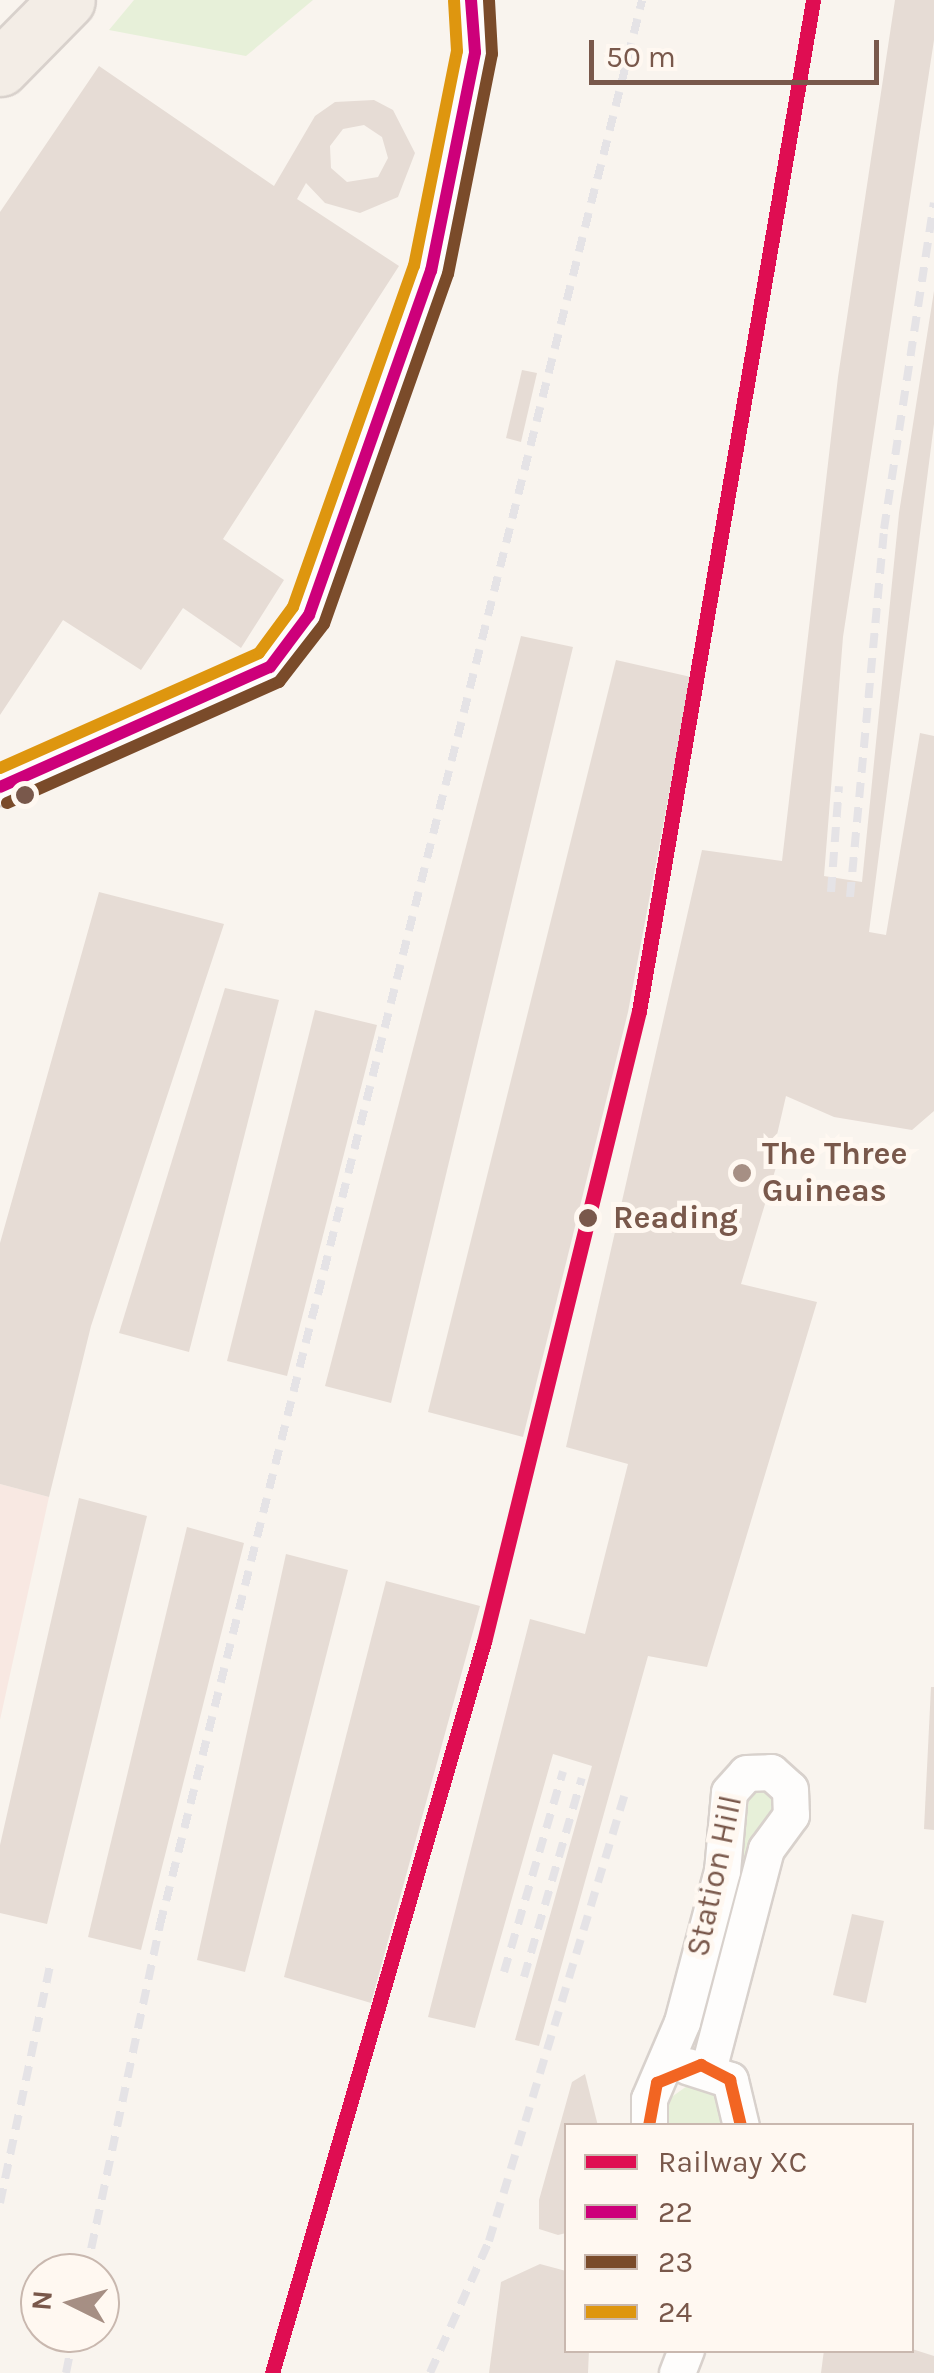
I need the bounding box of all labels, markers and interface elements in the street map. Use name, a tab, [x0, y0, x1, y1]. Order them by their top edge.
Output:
scale bar	[594, 20, 884, 82]
text: 50 m	[606, 39, 676, 75]
unlabelled marker	[15, 785, 35, 805]
place label: The Three Guineas	[762, 1136, 907, 1211]
marker: The Three Guineas	[731, 1162, 753, 1184]
place label: Reading	[613, 1199, 738, 1237]
marker: Reading	[572, 1202, 604, 1234]
street label: Station Hill	[679, 1792, 751, 1960]
legend	[564, 2123, 914, 2353]
text: Railway XC	[658, 2144, 807, 2180]
text: 22	[658, 2194, 693, 2230]
text: 23	[658, 2244, 693, 2280]
north arrow	[20, 2253, 120, 2353]
text: N	[24, 2289, 59, 2312]
text: 24	[658, 2294, 692, 2330]

